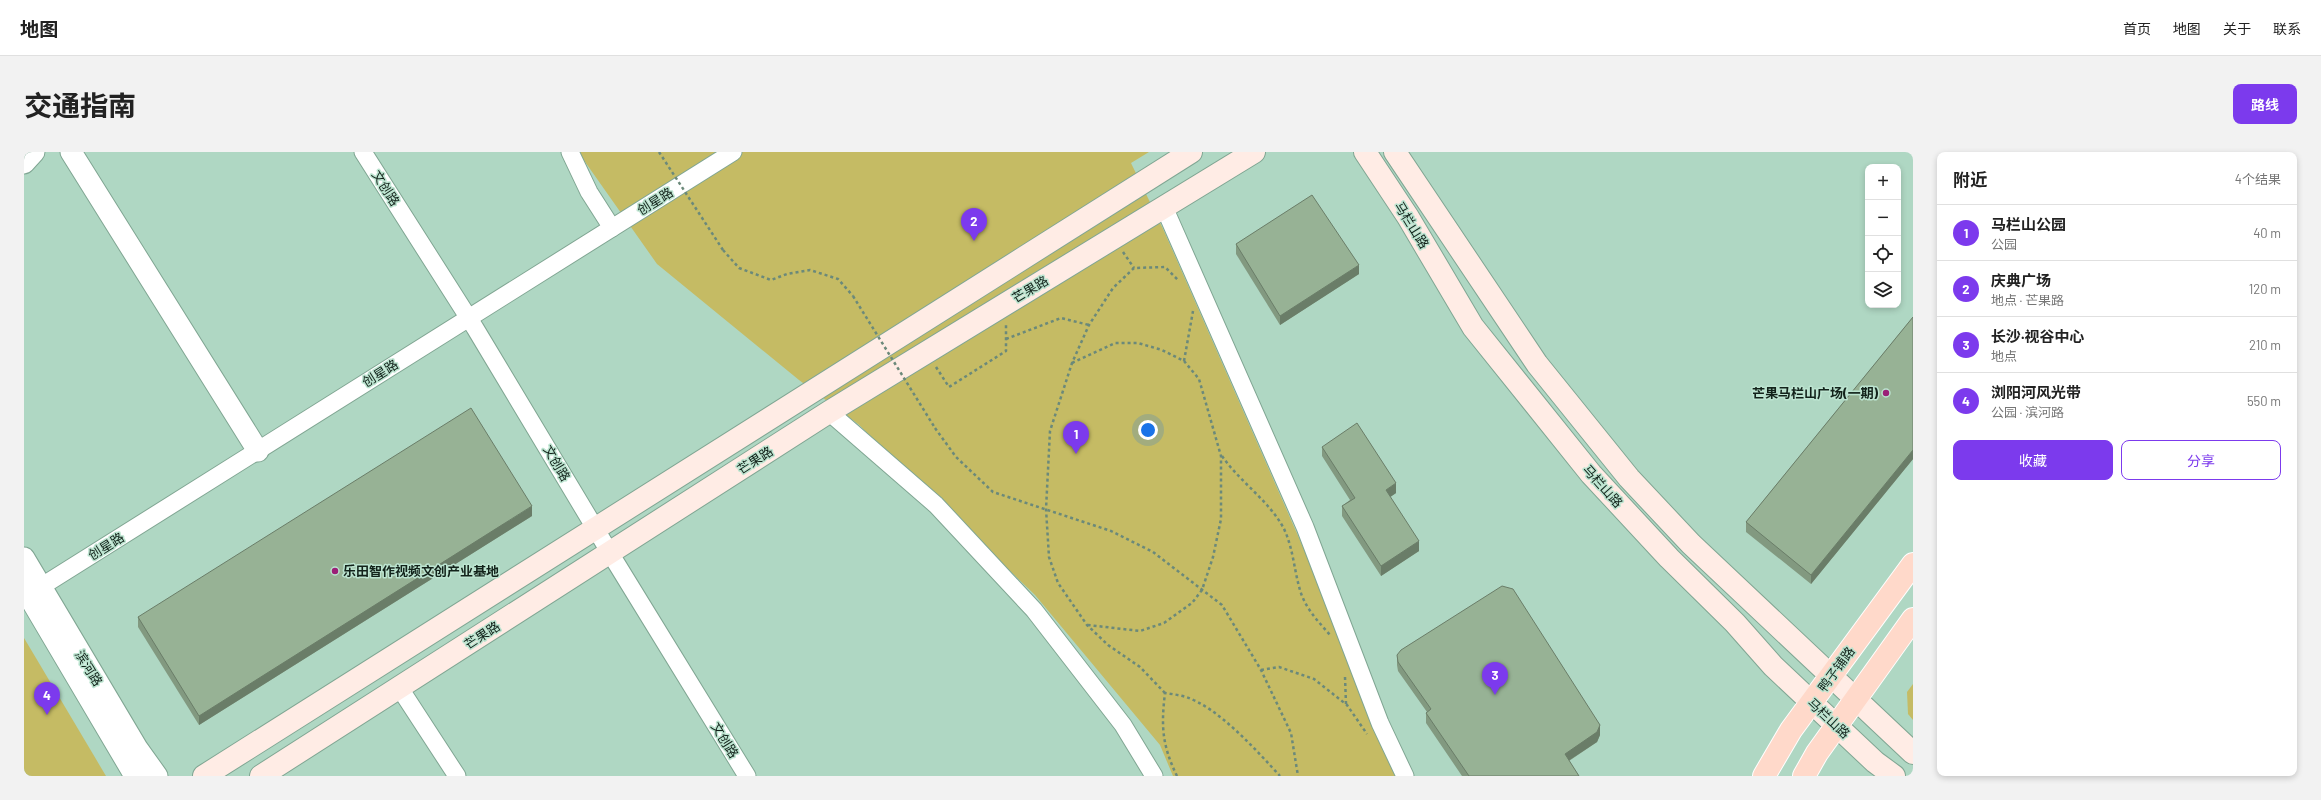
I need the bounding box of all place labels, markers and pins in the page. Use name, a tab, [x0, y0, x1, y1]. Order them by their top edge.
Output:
pin: 2	[961, 208, 987, 241]
place label: 芒果马栏山广场(一期)	[1752, 385, 1878, 401]
marker: 芒果马栏山广场(一期)	[1881, 388, 1891, 398]
pin: 1	[1063, 421, 1089, 454]
place label: 乐田智作视频文创产业基地	[343, 563, 499, 579]
marker: 乐田智作视频文创产业基地	[330, 566, 340, 576]
pin: 3	[1482, 662, 1508, 695]
pin: 4	[34, 682, 60, 715]

